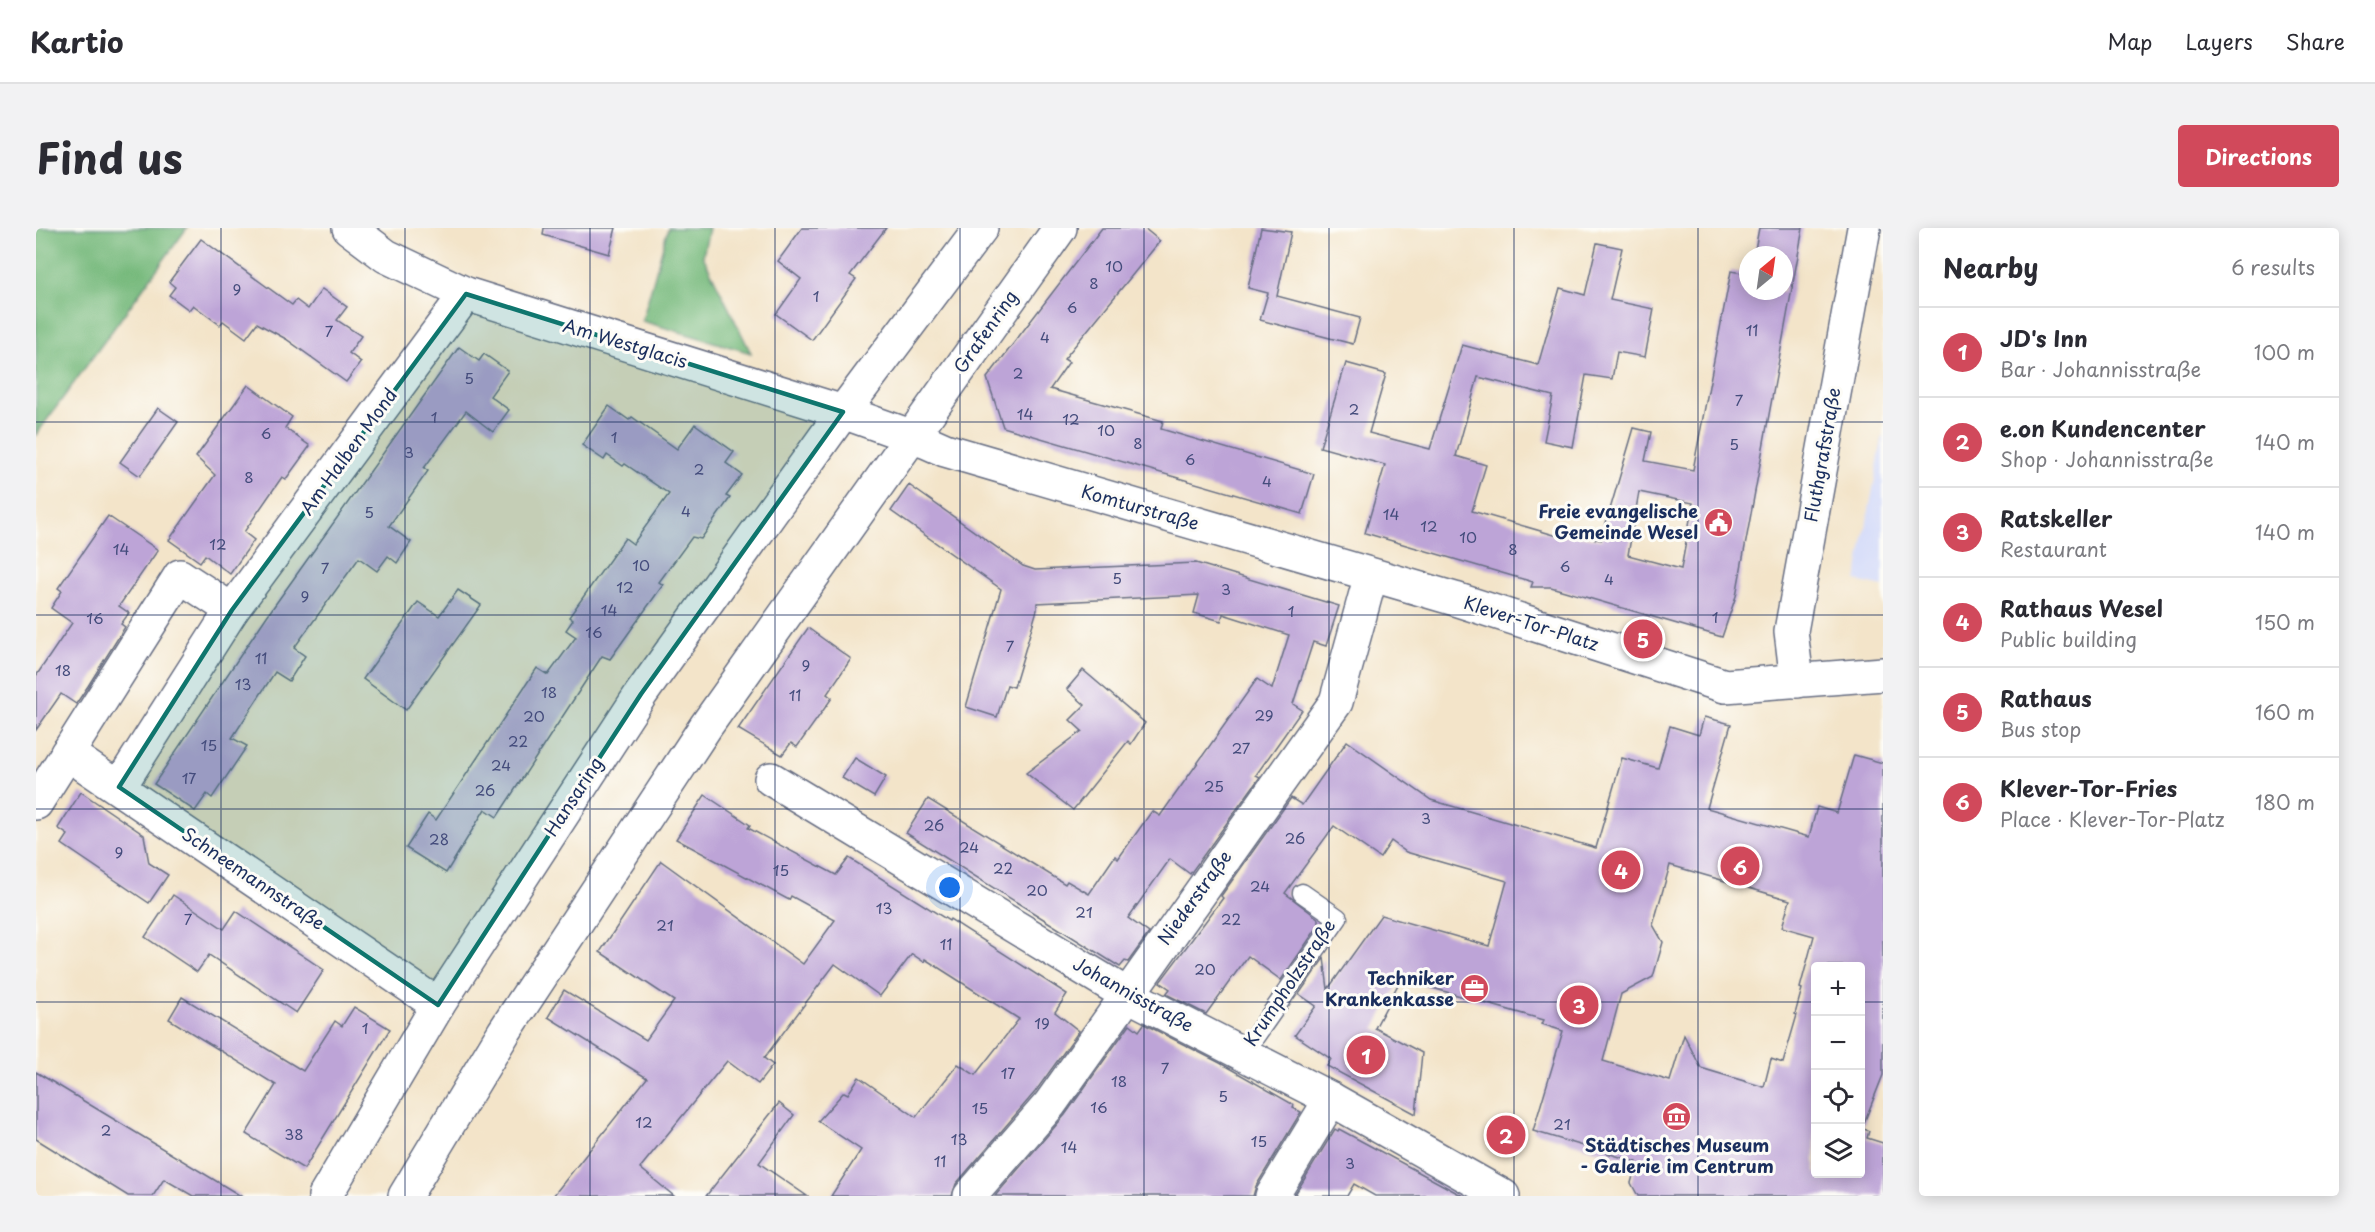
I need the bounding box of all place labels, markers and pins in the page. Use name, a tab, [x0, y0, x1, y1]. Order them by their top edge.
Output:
place label: Freie evangelische Gemeinde Wesel	[1538, 497, 1698, 545]
public building icon: Freie evangelische Gemeinde Wesel	[1703, 506, 1735, 538]
pin: 5	[1624, 616, 1662, 662]
pin: 6	[1720, 844, 1760, 888]
pin: 4	[1602, 848, 1640, 892]
place label: Techniker Krankenkasse	[1325, 964, 1455, 1012]
office icon: Techniker Krankenkasse	[1459, 973, 1491, 1005]
pin: 3	[1560, 982, 1598, 1028]
pin: 1	[1346, 1032, 1386, 1078]
museum icon: Städtisches Museum - Galerie im Centrum	[1661, 1101, 1693, 1133]
pin: 2	[1486, 1112, 1526, 1158]
place label: Städtisches Museum - Galerie im Centrum	[1580, 1131, 1774, 1179]

